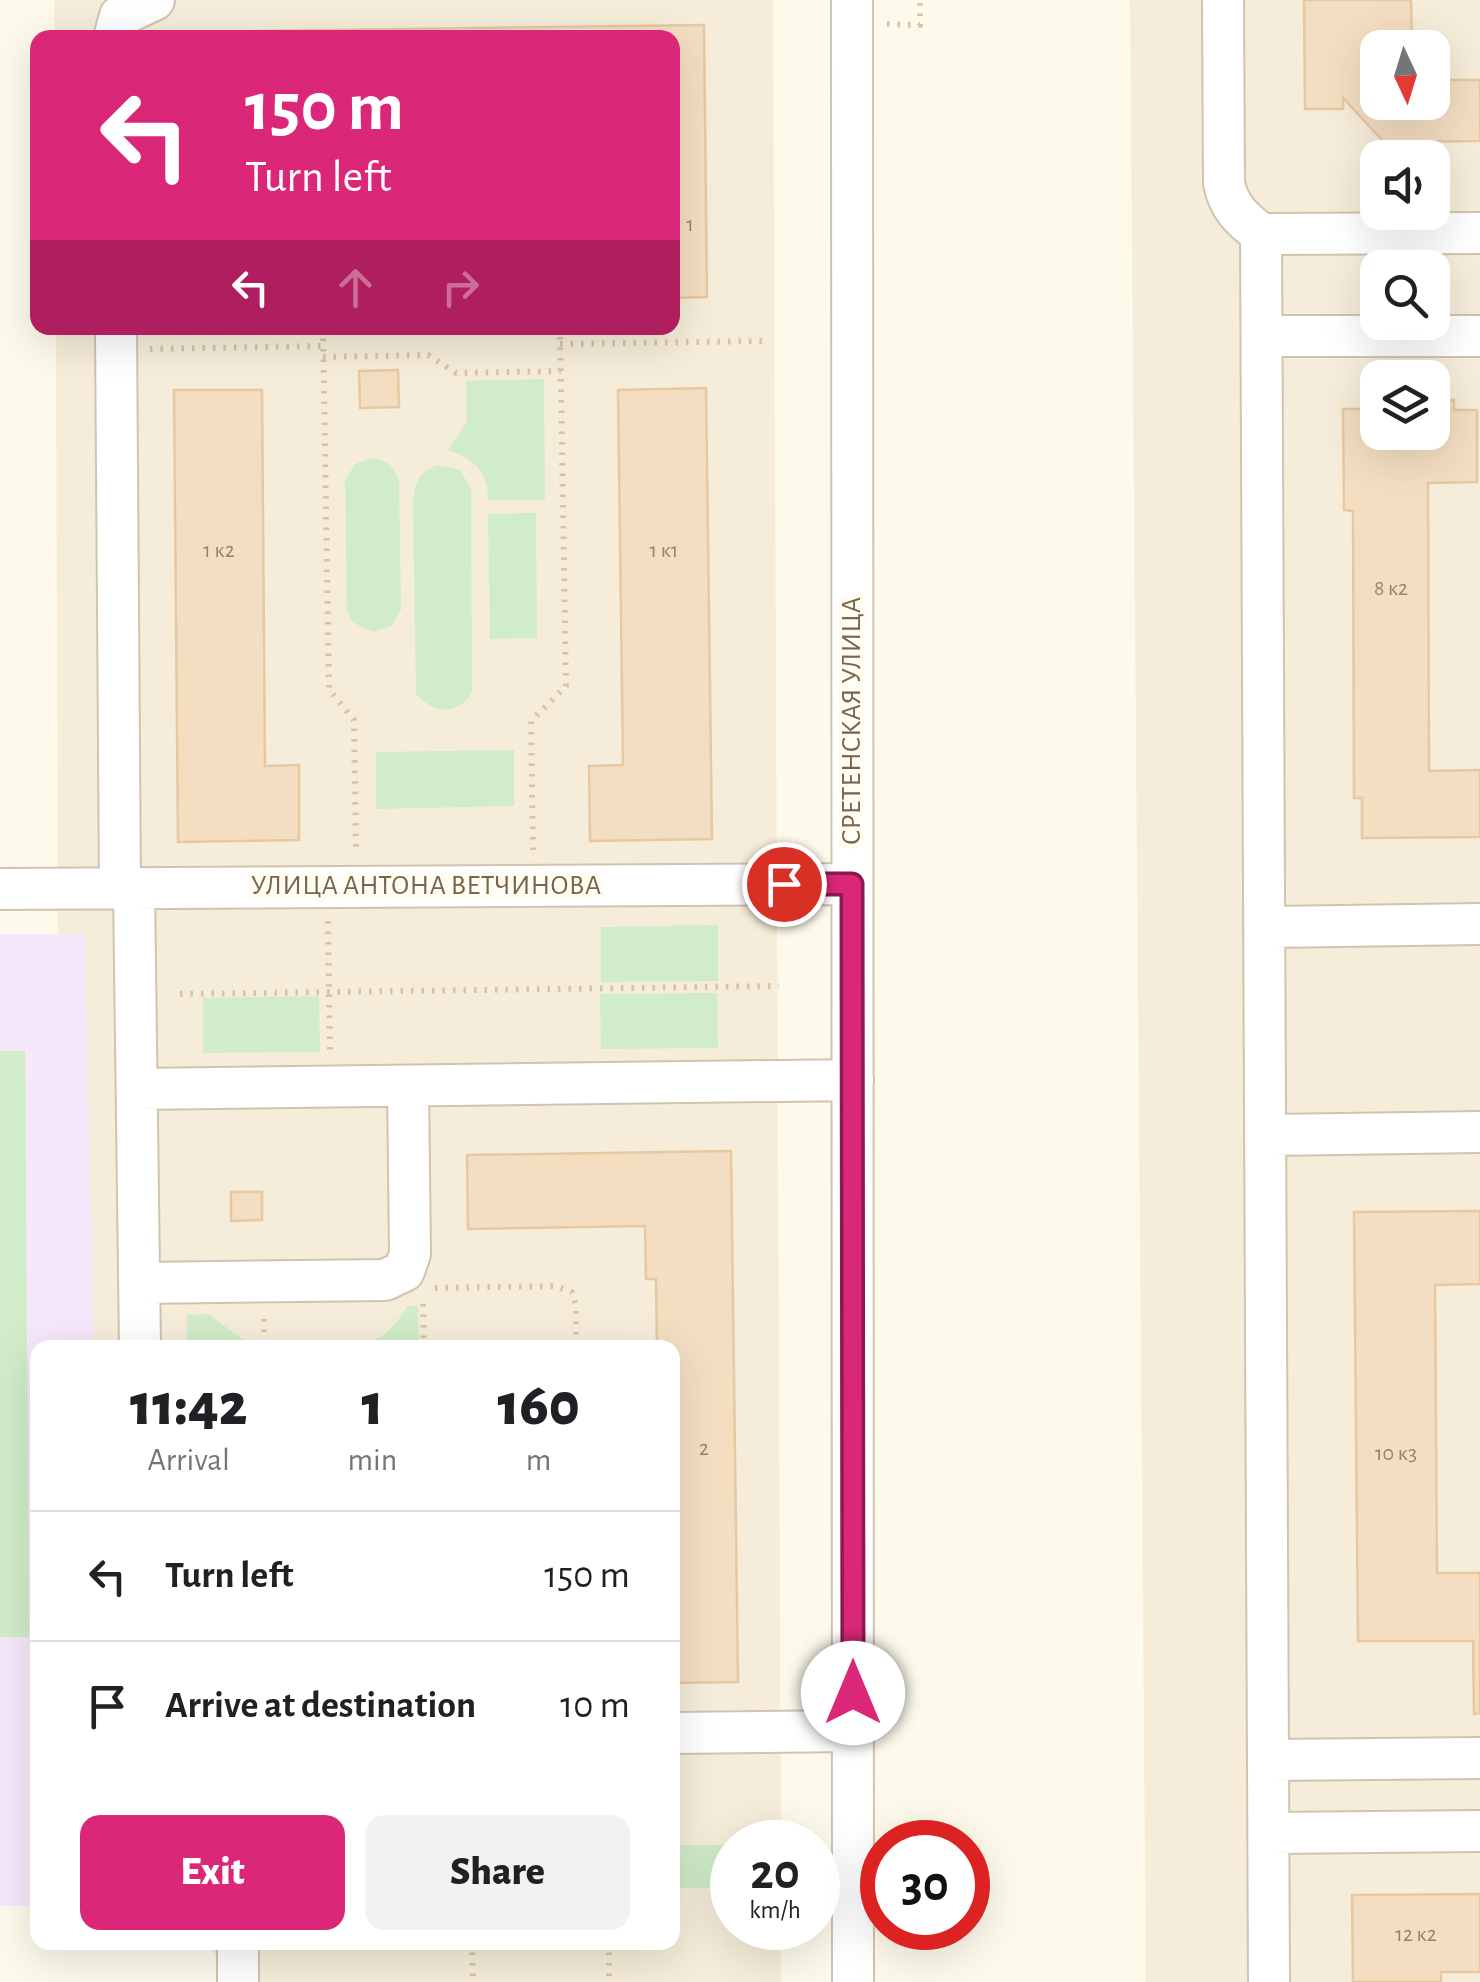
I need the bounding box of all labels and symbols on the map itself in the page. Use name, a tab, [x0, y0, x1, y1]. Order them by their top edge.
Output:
north arrow	[1360, 30, 1450, 120]
house number: 1	[686, 213, 694, 235]
house number: 1 к2	[203, 539, 235, 561]
house number: 1 к1	[650, 539, 678, 561]
house number: 8 к2	[1374, 577, 1408, 599]
street label: СРЕТЕНСКАЯ УЛИЦА	[838, 597, 866, 845]
pin	[742, 842, 827, 927]
street label: УЛИЦА АНТОНА ВЕТЧИНОВА	[251, 872, 601, 900]
house number: 2	[699, 1437, 709, 1459]
house number: 10 к3	[1375, 1442, 1417, 1464]
position arrow	[801, 1641, 905, 1745]
speed limit sign: 30	[860, 1820, 990, 1950]
house number: 12 к2	[1395, 1923, 1437, 1945]

